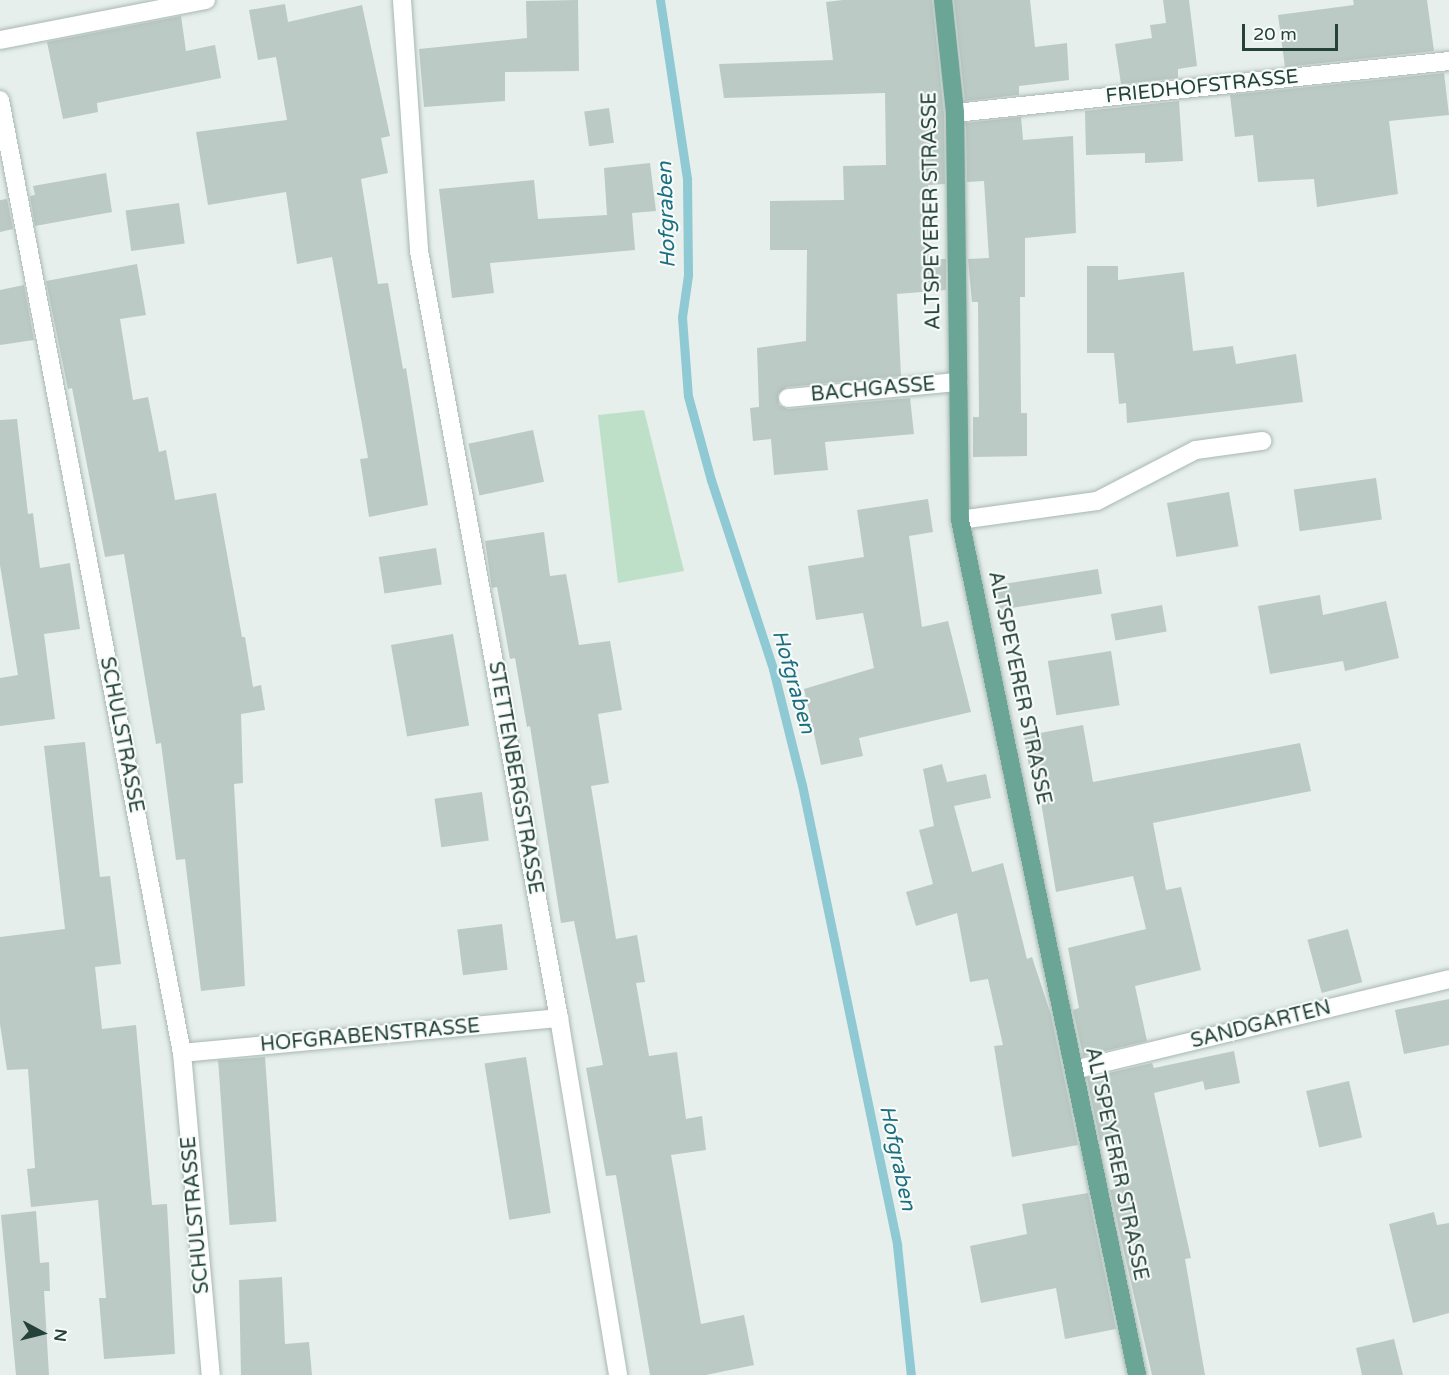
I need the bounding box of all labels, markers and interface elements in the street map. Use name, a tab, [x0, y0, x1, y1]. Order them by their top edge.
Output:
scale bar	[1245, 12, 1341, 50]
text: 20 m	[1253, 23, 1297, 45]
street label: FRIEDHOFSTRASSE	[1104, 65, 1300, 109]
street label: ALTSPEYERER STRASSE	[918, 92, 946, 330]
water label: Hofgraben	[653, 161, 681, 269]
street label: BACHGASSE	[810, 373, 936, 407]
street label: ALTSPEYERER STRASSE	[983, 569, 1055, 807]
water label: Hofgraben	[766, 627, 820, 737]
street label: SCHULSTRASSE	[94, 655, 148, 815]
street label: STETTENBERGSTRASSE	[483, 660, 547, 896]
street label: SANDGARTEN	[1188, 996, 1334, 1054]
street label: HOFGRABENSTRASSE	[259, 1014, 481, 1058]
street label: ALTSPEYERER STRASSE	[1080, 1045, 1152, 1283]
water label: Hofgraben	[874, 1103, 920, 1213]
street label: SCHULSTRASSE	[177, 1135, 215, 1295]
north arrow	[12, 1303, 72, 1363]
text: N	[49, 1328, 71, 1343]

